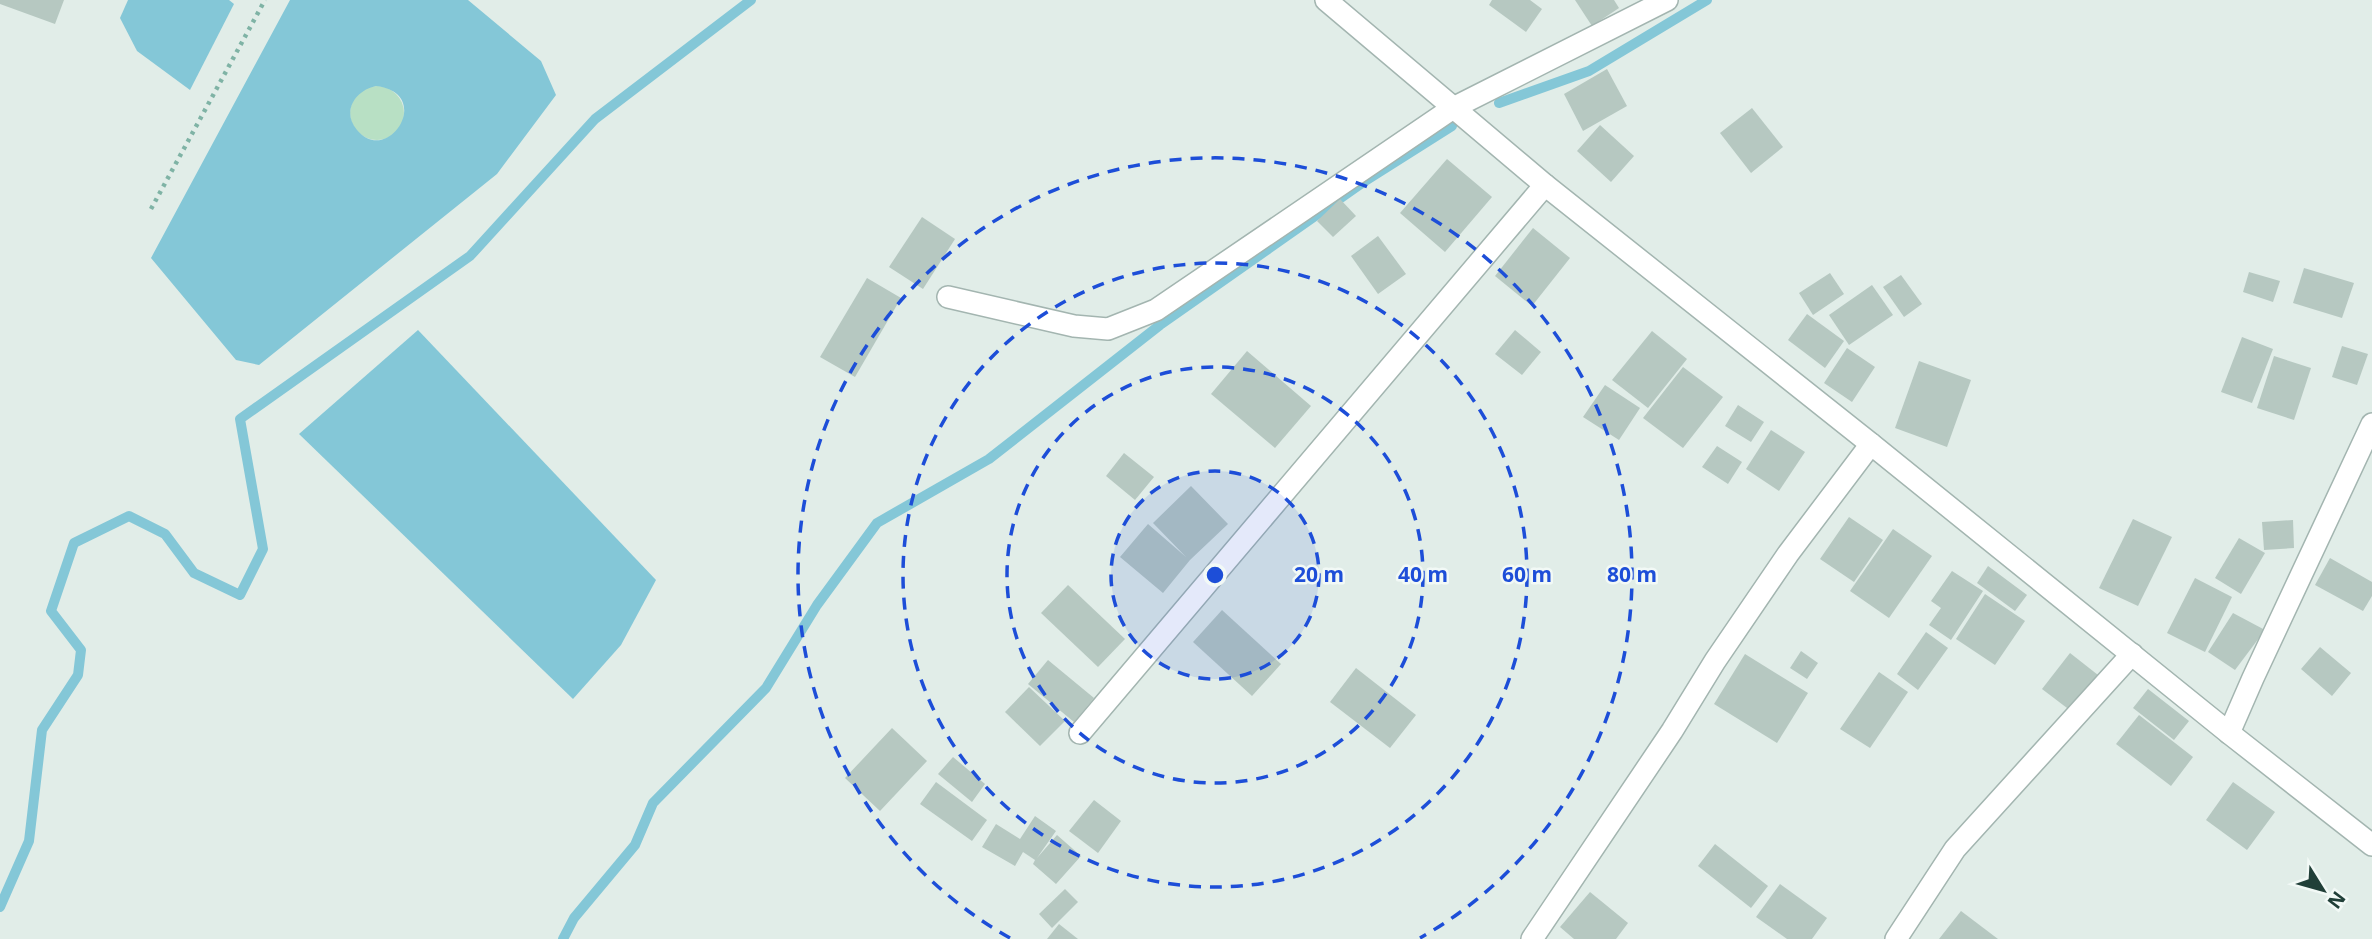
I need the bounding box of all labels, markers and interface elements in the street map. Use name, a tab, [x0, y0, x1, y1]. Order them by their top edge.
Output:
text: 20 m	[1294, 560, 1344, 588]
text: 40 m	[1398, 560, 1448, 588]
text: 60 m	[1502, 560, 1552, 588]
text: 80 m	[1607, 560, 1657, 588]
centre of rings	[1203, 563, 1227, 587]
north arrow	[2288, 855, 2358, 925]
text: N	[2322, 886, 2352, 914]

